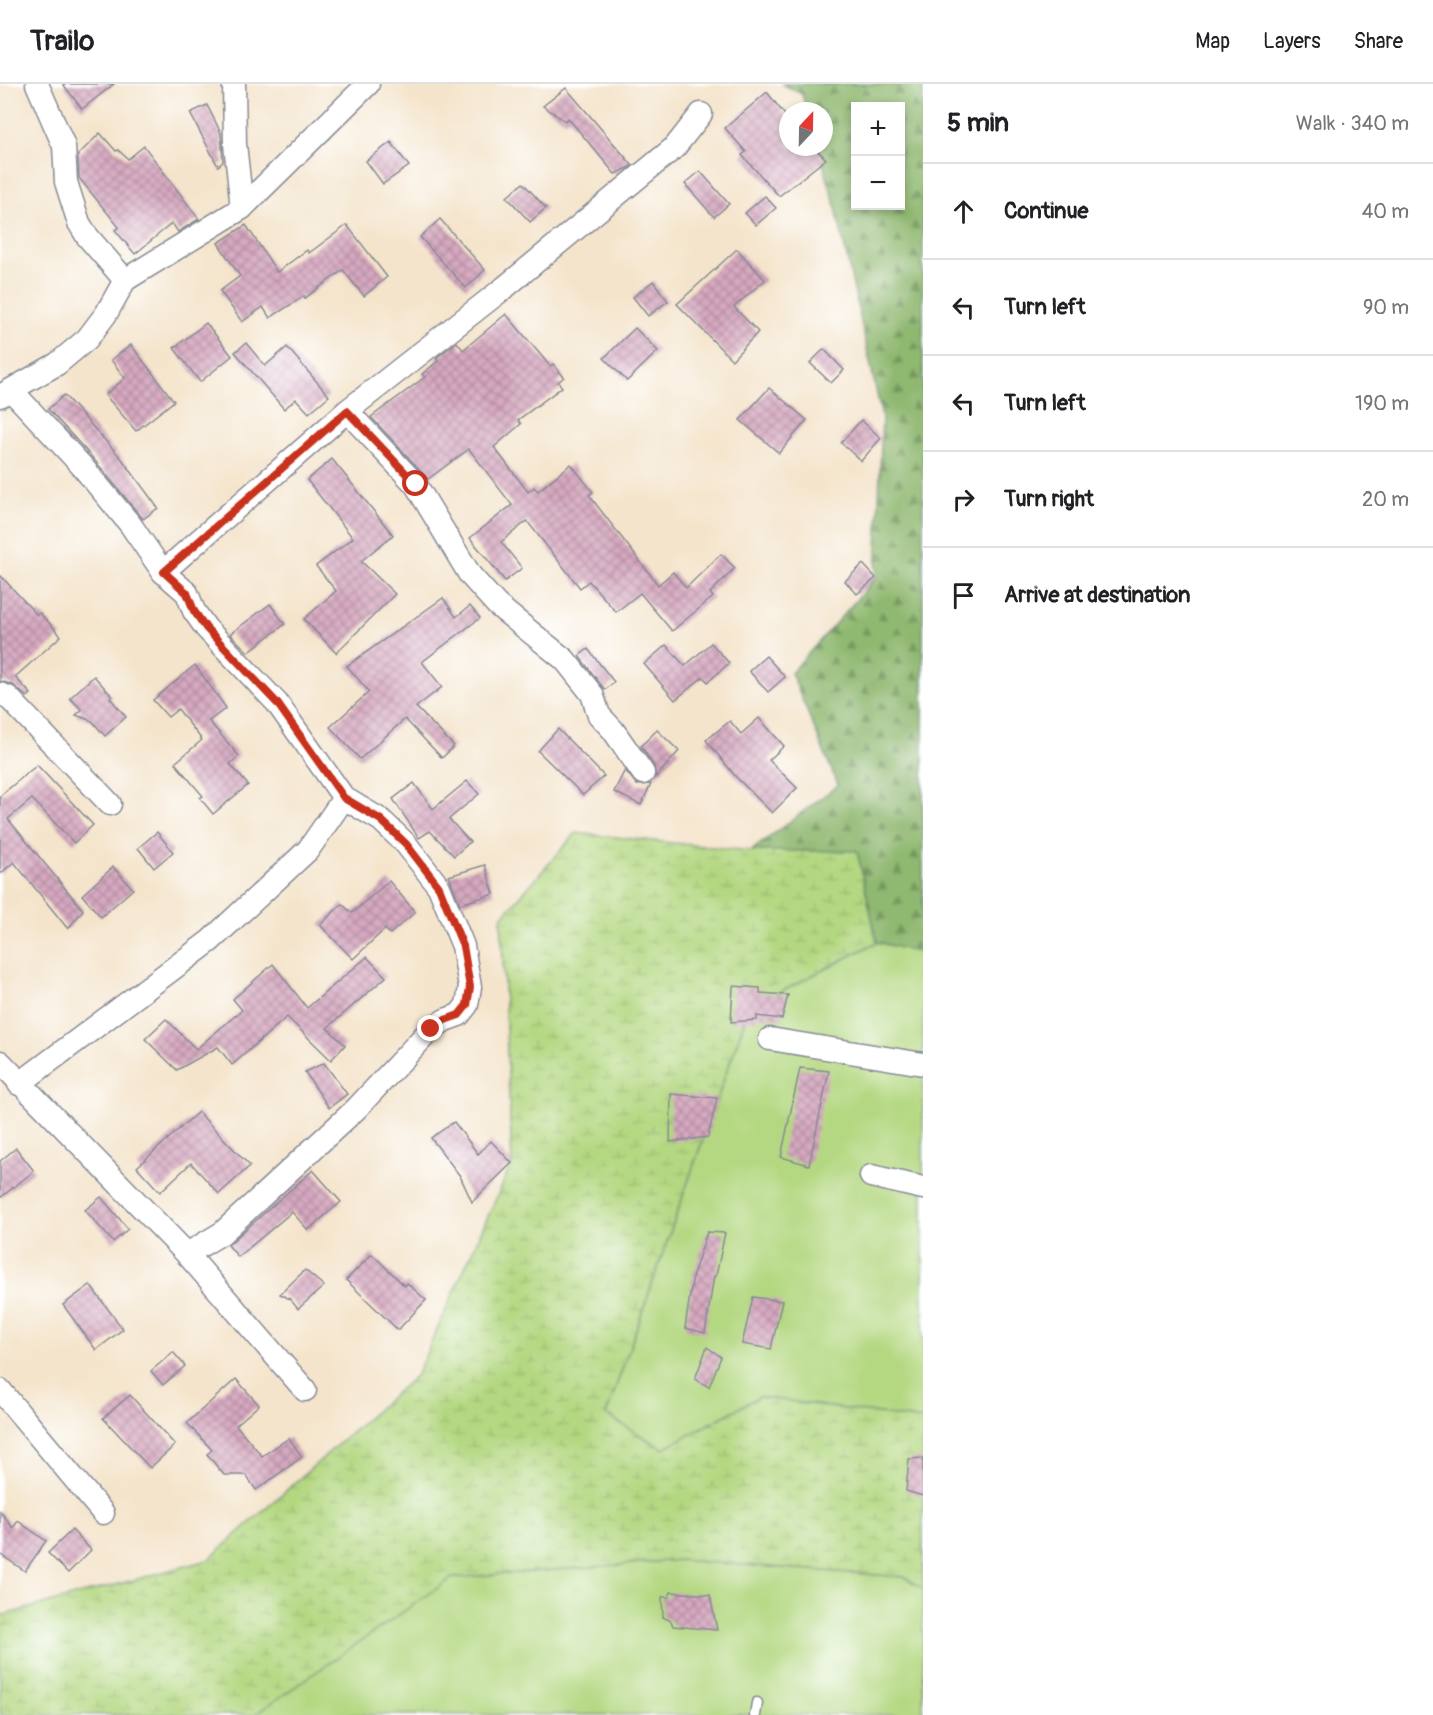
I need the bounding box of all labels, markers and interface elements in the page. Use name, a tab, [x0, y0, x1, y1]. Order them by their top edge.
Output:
text: Trailo	[30, 24, 94, 59]
text: Map	[1195, 28, 1230, 55]
text: Layers	[1263, 28, 1321, 55]
text: Share	[1354, 28, 1403, 55]
north arrow	[779, 102, 833, 156]
map controls	[851, 102, 905, 210]
button: +	[851, 102, 905, 156]
text: 5 min	[947, 107, 1009, 139]
text: Walk · 340 m	[1296, 111, 1409, 136]
button: −	[851, 156, 905, 210]
icon: ahead	[947, 195, 980, 228]
text: Continue	[1004, 197, 1088, 225]
text: 40 m	[1362, 199, 1409, 224]
icon: left	[947, 291, 980, 324]
text: Turn left	[1004, 293, 1086, 321]
text: 90 m	[1363, 295, 1409, 320]
icon: left	[947, 387, 980, 420]
text: Turn left	[1004, 389, 1086, 417]
text: 190 m	[1355, 391, 1409, 416]
route start	[402, 470, 428, 496]
icon: right	[947, 483, 980, 516]
text: Turn right	[1004, 485, 1094, 513]
text: 20 m	[1362, 487, 1409, 512]
icon: arrive	[947, 579, 980, 612]
text: Arrive at destination	[1004, 581, 1190, 609]
route end	[417, 1015, 443, 1041]

